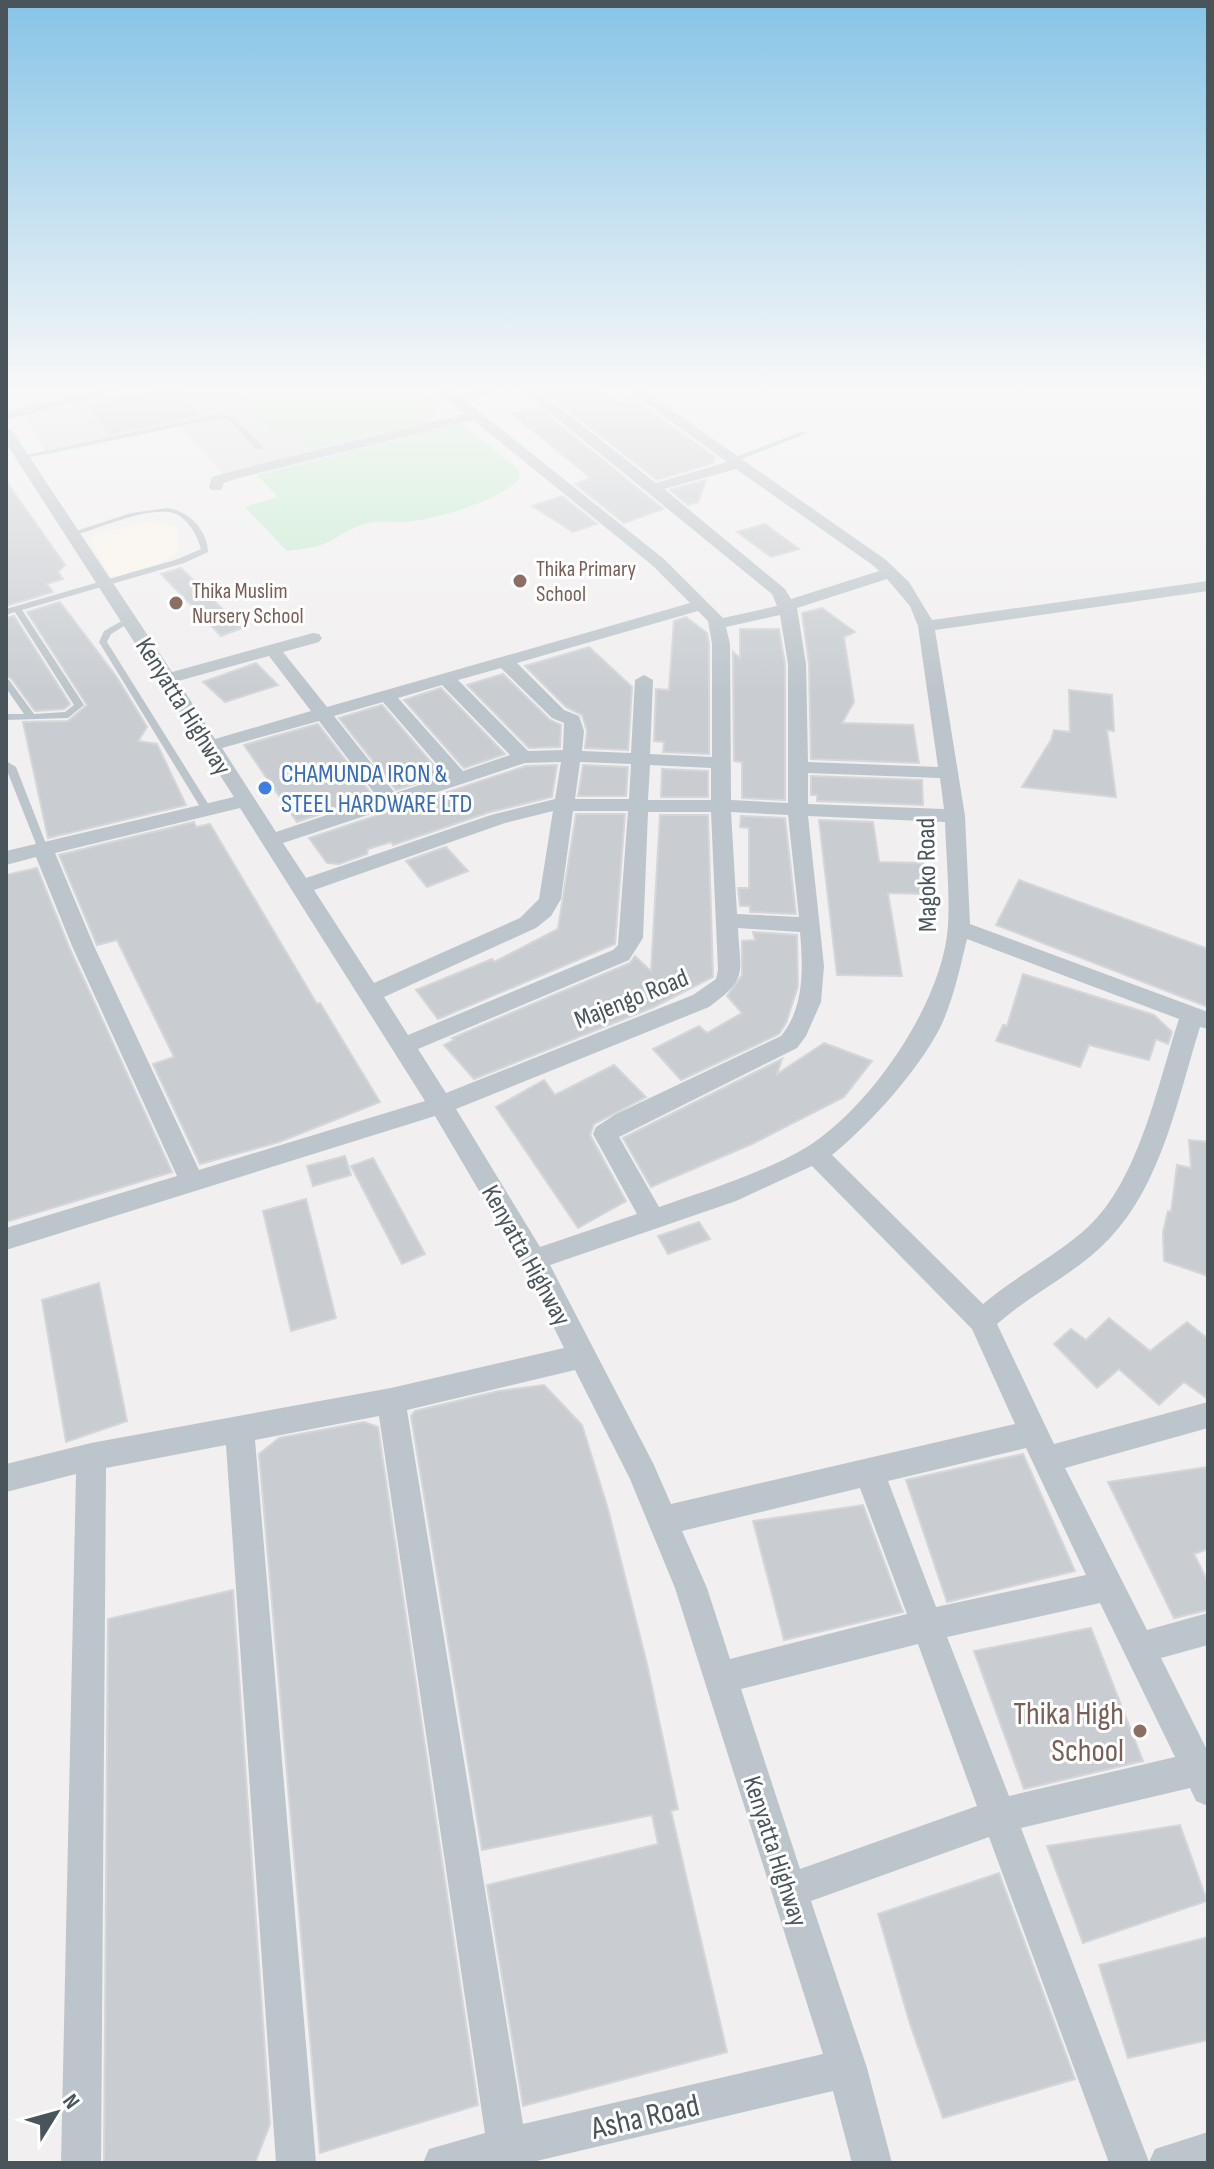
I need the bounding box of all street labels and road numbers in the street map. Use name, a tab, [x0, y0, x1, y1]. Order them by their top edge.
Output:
street label: Kenyatta Highway	[128, 632, 237, 781]
street label: Magoko Road	[911, 818, 944, 932]
street label: Majengo Road	[570, 963, 693, 1036]
street label: Kenyatta Highway	[474, 1180, 577, 1331]
street label: Kenyatta Highway	[736, 1772, 813, 1930]
street label: Asha Road	[587, 2086, 703, 2149]

